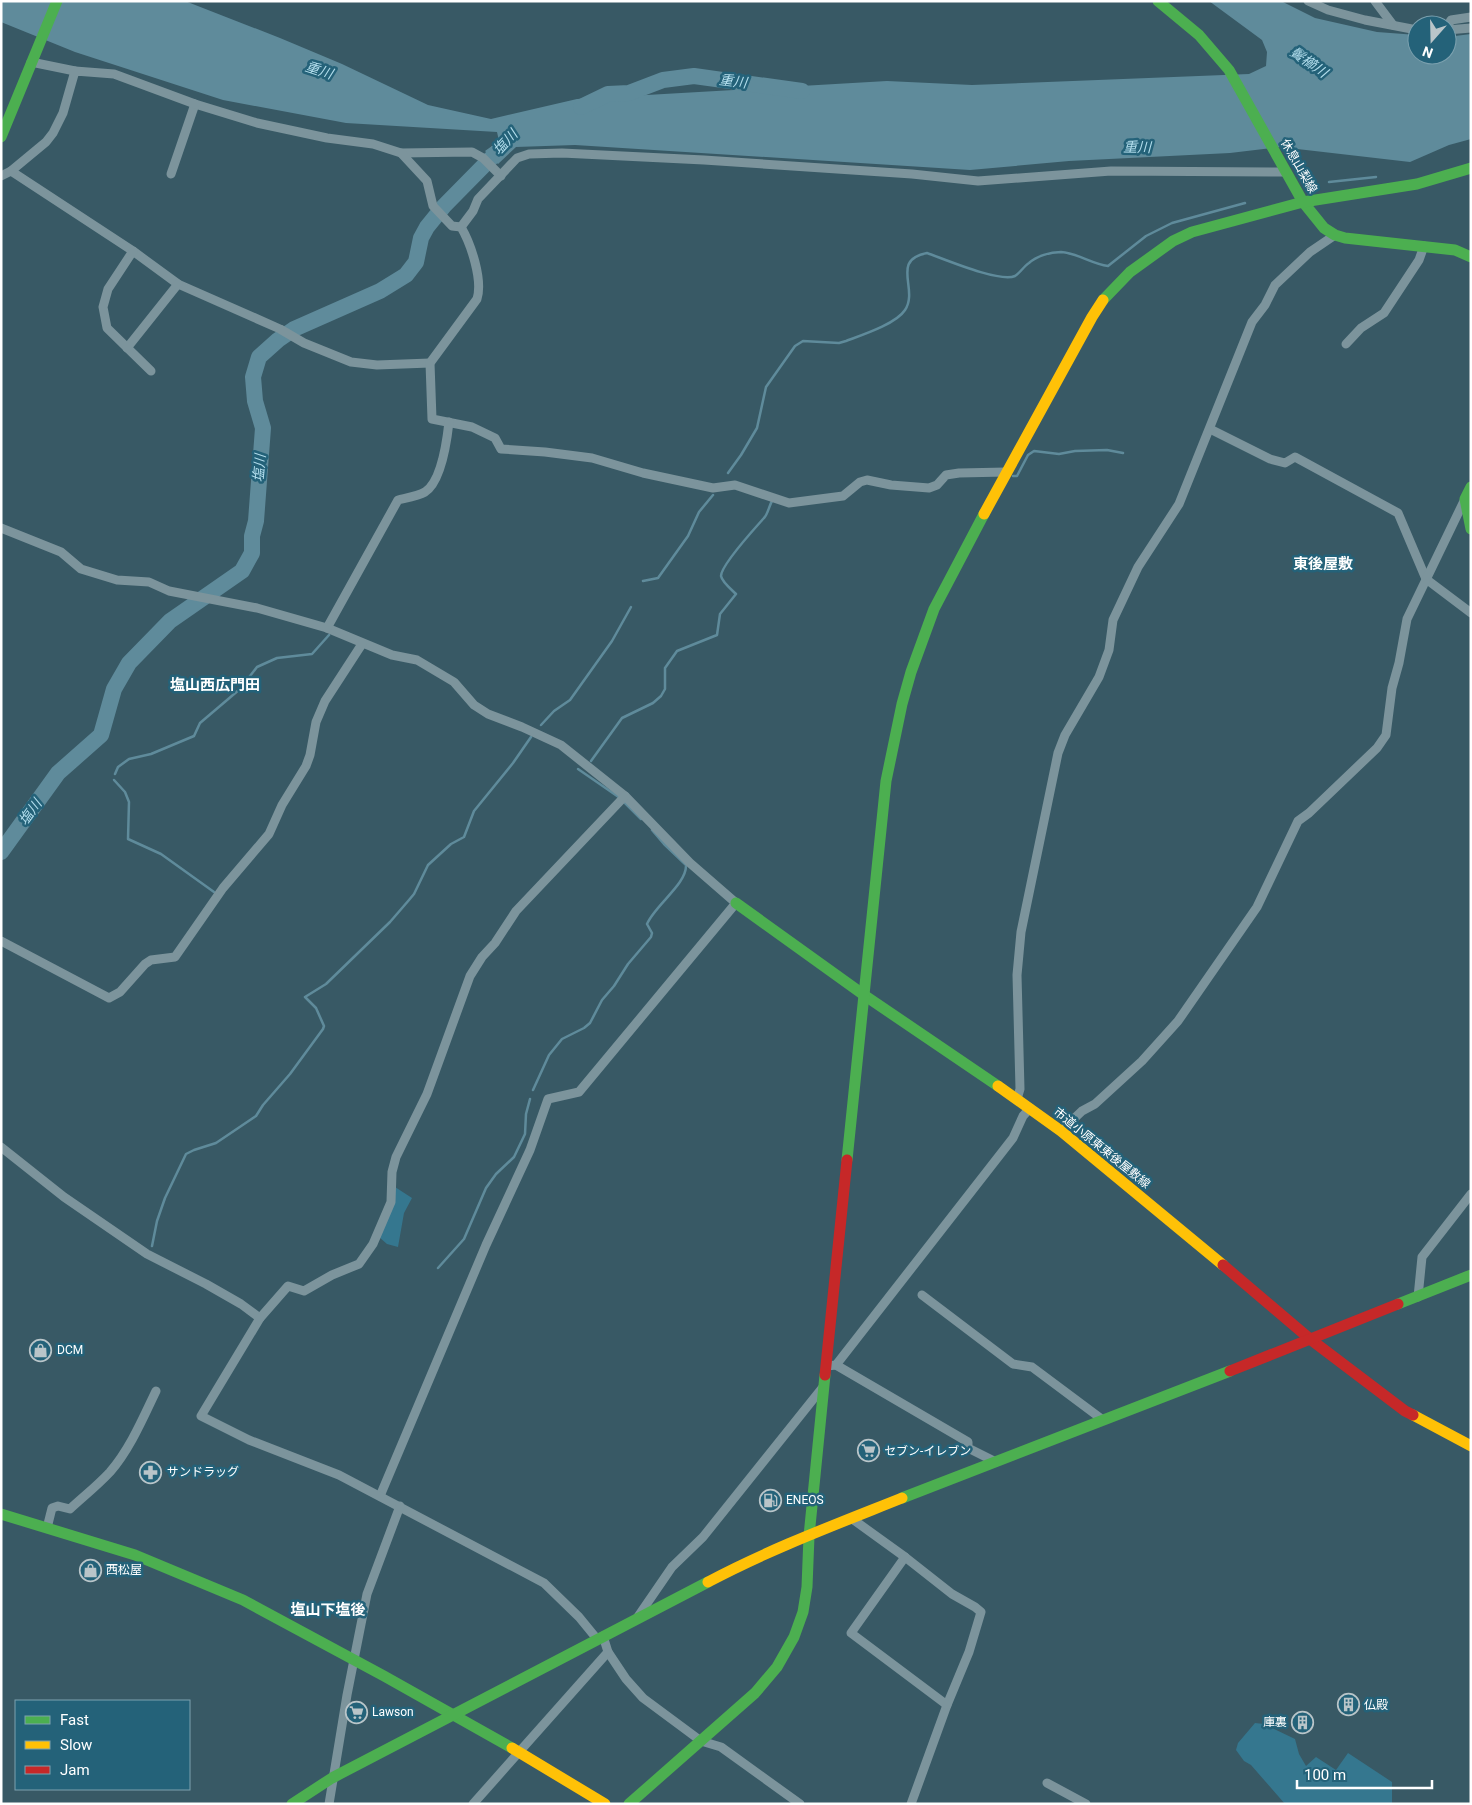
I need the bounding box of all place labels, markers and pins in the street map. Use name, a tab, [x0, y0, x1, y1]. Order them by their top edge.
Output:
shop icon: DCM	[29, 1338, 53, 1362]
place label: DCM	[57, 1343, 83, 1357]
supermarket icon: セブン-イレブン	[856, 1439, 880, 1463]
place label: セブン-イレブン	[884, 1444, 971, 1458]
pharmacy icon: サンドラッグ	[139, 1460, 163, 1484]
place label: サンドラッグ	[167, 1465, 239, 1479]
fuel station icon: ENEOS	[758, 1488, 782, 1512]
place label: ENEOS	[786, 1493, 824, 1507]
shop icon: 西松屋	[78, 1558, 102, 1582]
place label: 西松屋	[106, 1563, 142, 1577]
building icon: 仏殿	[1336, 1693, 1360, 1717]
place label: 仏殿	[1364, 1698, 1388, 1712]
supermarket icon: Lawson	[344, 1700, 368, 1724]
place label: Lawson	[372, 1705, 414, 1719]
building icon: 庫裏	[1291, 1710, 1315, 1734]
place label: 庫裏	[1263, 1715, 1287, 1729]

